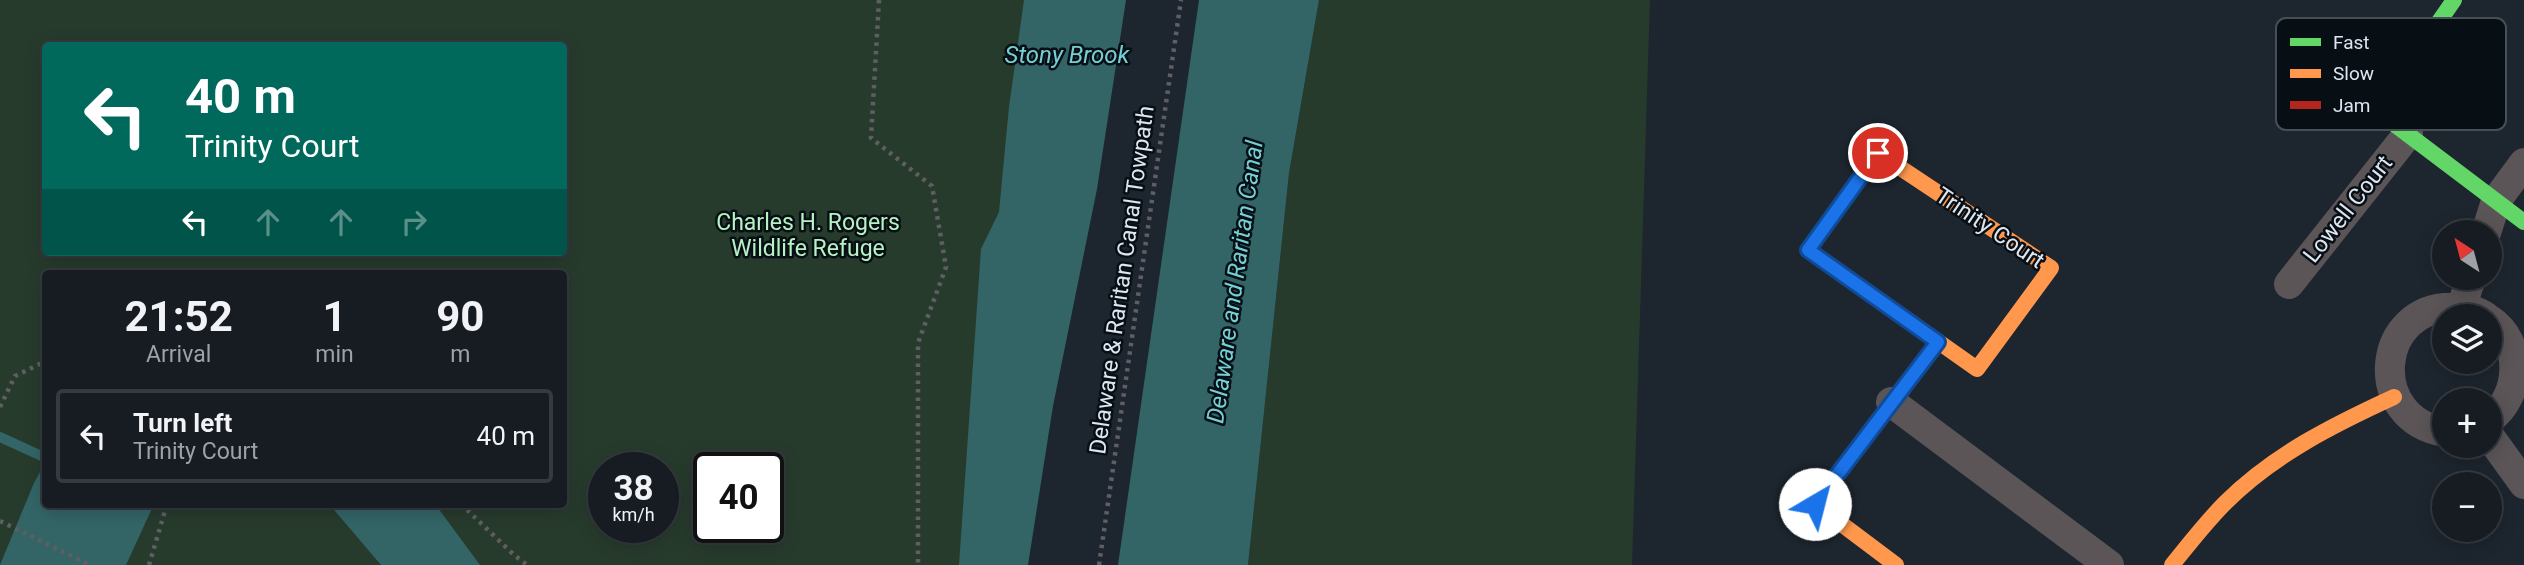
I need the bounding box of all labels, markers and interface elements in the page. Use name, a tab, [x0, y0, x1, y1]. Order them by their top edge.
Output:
legend	[2276, 18, 2506, 130]
text: Fast	[2333, 31, 2370, 54]
water label: Stony Brook	[1005, 41, 1131, 69]
text: Slow	[2333, 62, 2374, 85]
text: 40 m	[185, 68, 296, 125]
icon: left	[70, 70, 161, 161]
text: Jam	[2333, 94, 2370, 117]
street label: Delaware & Raritan Canal Towpath	[1084, 104, 1160, 456]
pin	[1848, 123, 1908, 183]
text: Trinity Court	[185, 127, 359, 165]
icon: arrive	[1859, 134, 1897, 172]
water label: Delaware and Raritan Canal	[1201, 139, 1269, 425]
street label: Lowell Court	[2298, 150, 2398, 268]
street label: Trinity Court	[1931, 182, 2049, 274]
icon: left	[176, 203, 214, 241]
icon: ahead	[249, 203, 287, 241]
icon: ahead	[322, 203, 360, 241]
icon: right	[395, 203, 433, 241]
park label: Charles H. Rogers Wildlife Refuge	[716, 209, 900, 262]
north arrow	[2432, 220, 2502, 290]
map controls	[2432, 220, 2502, 542]
text: 21:52	[125, 292, 233, 341]
text: 1	[322, 292, 347, 341]
text: 90	[436, 292, 484, 341]
button: layers	[2432, 304, 2502, 374]
text: Arrival	[146, 341, 211, 368]
text: min	[315, 341, 354, 368]
text: m	[450, 341, 470, 368]
button: +	[2432, 388, 2502, 458]
text: Turn left	[133, 408, 232, 438]
icon: left	[74, 417, 112, 455]
text: 40 m	[477, 421, 535, 451]
text: Trinity Court	[133, 438, 258, 465]
speed limit sign: 40	[693, 452, 784, 543]
position arrow	[1778, 467, 1852, 541]
text: 38	[613, 468, 654, 509]
button: −	[2432, 472, 2502, 542]
text: km/h	[612, 504, 655, 525]

